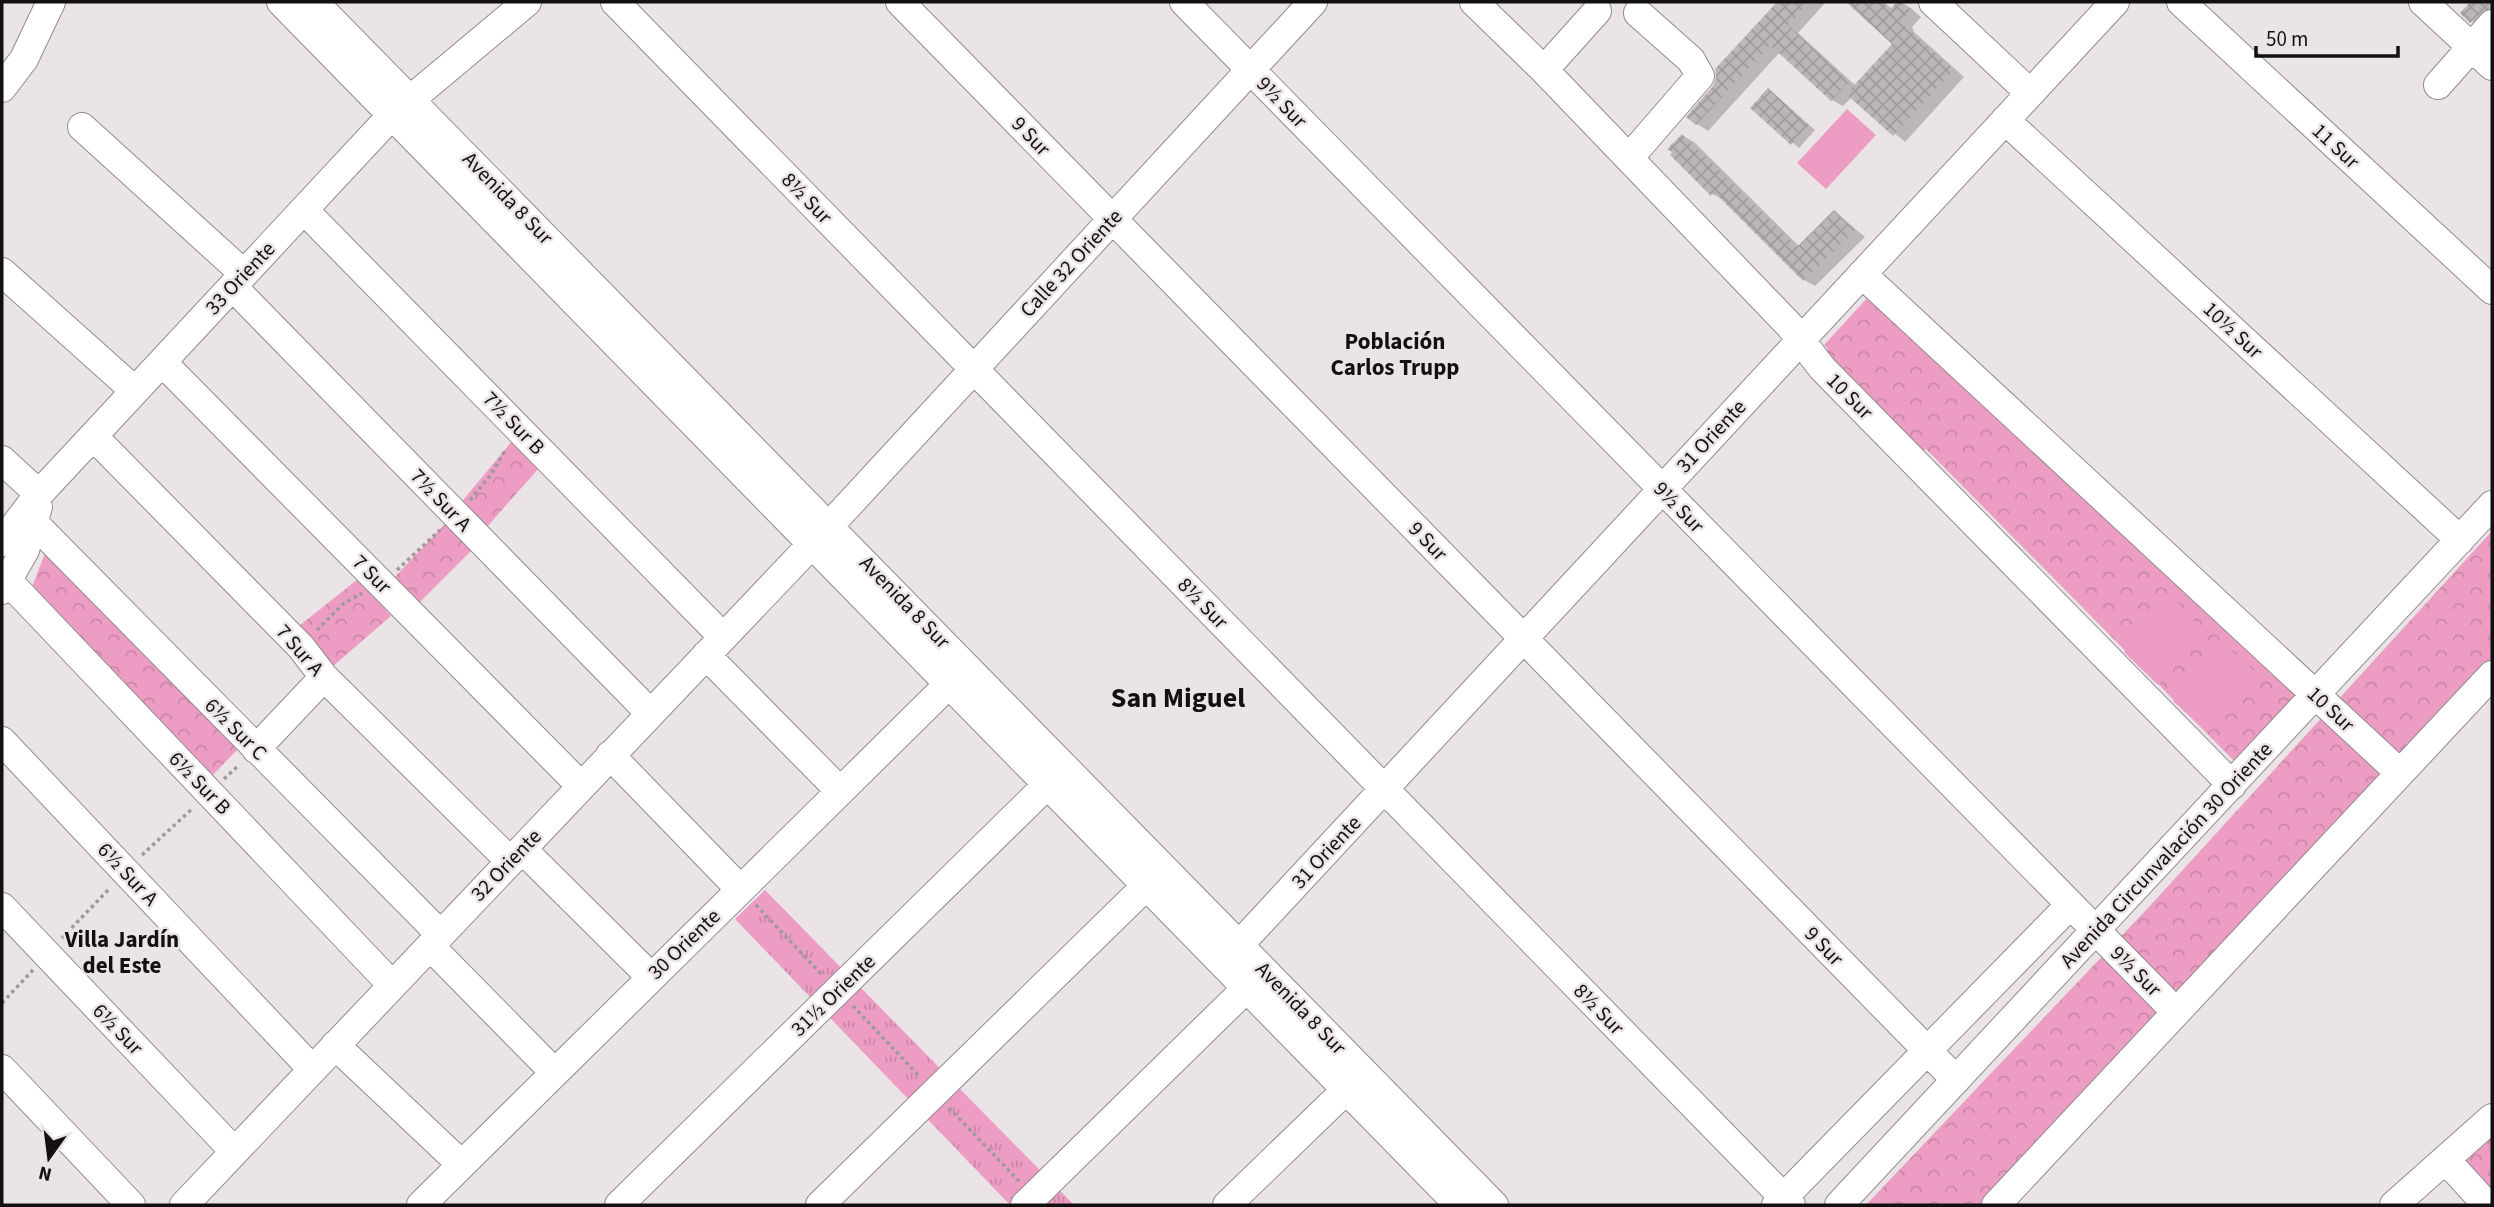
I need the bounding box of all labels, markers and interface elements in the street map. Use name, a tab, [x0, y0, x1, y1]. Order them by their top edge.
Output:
scale bar	[2256, 14, 2398, 58]
text: 50 m	[2266, 24, 2308, 54]
street label: 9½ Sur	[1250, 69, 1315, 135]
street label: 9 Sur	[1005, 110, 1058, 163]
street label: 11 Sur	[2306, 116, 2367, 176]
street label: Avenida 8 Sur	[456, 145, 561, 252]
street label: 8½ Sur	[775, 165, 840, 231]
street label: Calle 32 Oriente	[1013, 202, 1129, 324]
street label: 33 Oriente	[198, 235, 282, 321]
street label: 10½ Sur	[2196, 294, 2270, 366]
district label: Población Carlos Trupp	[1330, 325, 1460, 384]
street label: 10 Sur	[1820, 366, 1881, 427]
street label: 7½ Sur B	[476, 384, 552, 462]
street label: 31 Oriente	[1669, 393, 1753, 479]
street label: 7½ Sur A	[403, 462, 479, 539]
street label: 9½ Sur	[1647, 474, 1712, 540]
street label: 9 Sur	[1402, 515, 1455, 568]
street label: 7 Sur	[346, 548, 399, 601]
street label: Avenida 8 Sur	[853, 549, 958, 656]
street label: 8½ Sur	[1171, 570, 1236, 636]
street label: 7 Sur A	[269, 617, 331, 683]
district label: San Miguel	[1111, 678, 1245, 718]
street label: 10 Sur	[2301, 679, 2362, 739]
street label: 6½ Sur C	[198, 691, 274, 767]
street label: Avenida Circunvalación 30 Oriente	[2053, 735, 2279, 975]
street label: 6½ Sur B	[162, 744, 238, 822]
street label: 31 Oriente	[1284, 809, 1368, 895]
street label: 32 Oriente	[464, 822, 548, 908]
street label: 6½ Sur A	[91, 836, 166, 913]
street label: 30 Oriente	[641, 902, 727, 986]
street label: 9 Sur	[1798, 920, 1851, 973]
district label: Villa Jardín del Este	[64, 923, 179, 982]
street label: 9½ Sur	[2104, 939, 2169, 1004]
street label: 31½ Oriente	[784, 947, 882, 1043]
street label: Avenida 8 Sur	[1249, 955, 1354, 1062]
street label: 8½ Sur	[1567, 976, 1632, 1042]
street label: 6½ Sur	[86, 996, 151, 1062]
north arrow	[14, 1123, 84, 1193]
text: N	[36, 1158, 55, 1188]

